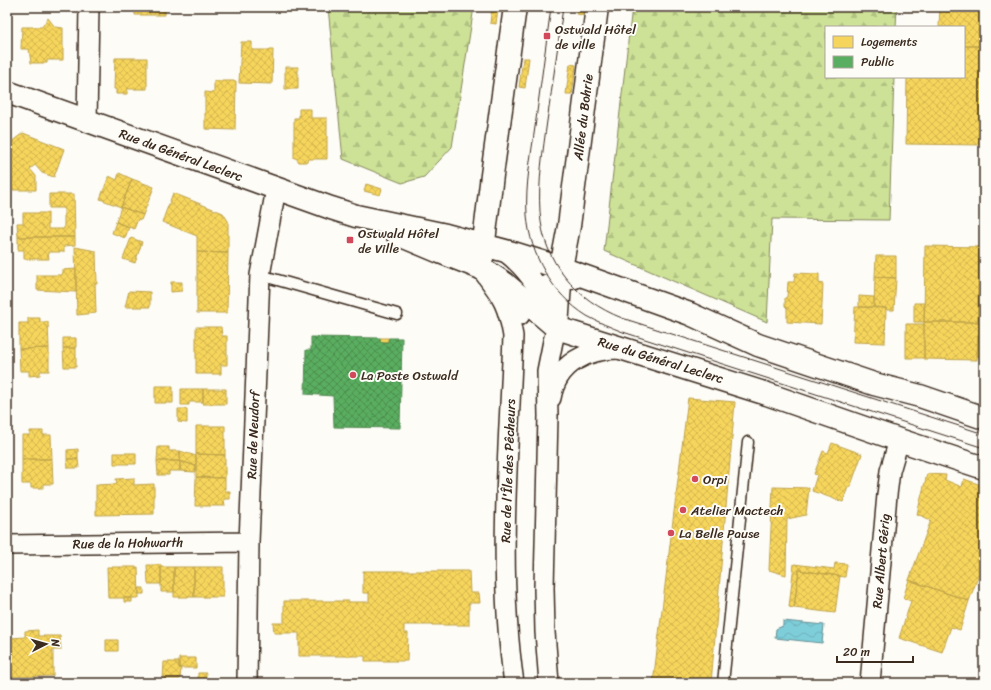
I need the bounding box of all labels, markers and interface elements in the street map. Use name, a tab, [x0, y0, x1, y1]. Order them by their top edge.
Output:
place label: Ostwald Hôtel de ville	[555, 18, 636, 56]
legend	[825, 26, 965, 78]
marker: Ostwald Hôtel de ville	[542, 31, 552, 41]
text: Logements	[861, 31, 918, 53]
text: Public	[861, 51, 894, 73]
street label: Allée du Bohrie	[566, 72, 600, 163]
street label: Rue du Général Leclerc	[116, 122, 246, 188]
place label: Ostwald Hôtel de Ville	[358, 222, 439, 260]
marker: Ostwald Hôtel de Ville	[345, 235, 355, 245]
street label: Rue du Général Leclerc	[595, 330, 727, 390]
place label: La Poste Ostwald	[361, 364, 459, 387]
marker: La Poste Ostwald	[348, 370, 358, 380]
street label: Rue de Neudorf	[240, 388, 266, 480]
street label: Rue de l'Île des Pêcheurs	[494, 398, 522, 543]
place label: Orpi	[703, 468, 728, 491]
marker: Orpi	[690, 474, 700, 484]
place label: Atelier Mactech	[690, 499, 784, 522]
marker: Atelier Mactech	[678, 505, 688, 515]
street label: Rue Albert Gérig	[865, 512, 897, 609]
place label: La Belle Pause	[679, 522, 760, 545]
marker: La Belle Pause	[666, 528, 676, 538]
street label: Rue de la Hohwarth	[73, 531, 184, 555]
north arrow	[26, 624, 66, 664]
text: N	[45, 637, 65, 648]
scale bar	[837, 638, 913, 664]
text: 20 m	[843, 641, 870, 663]

